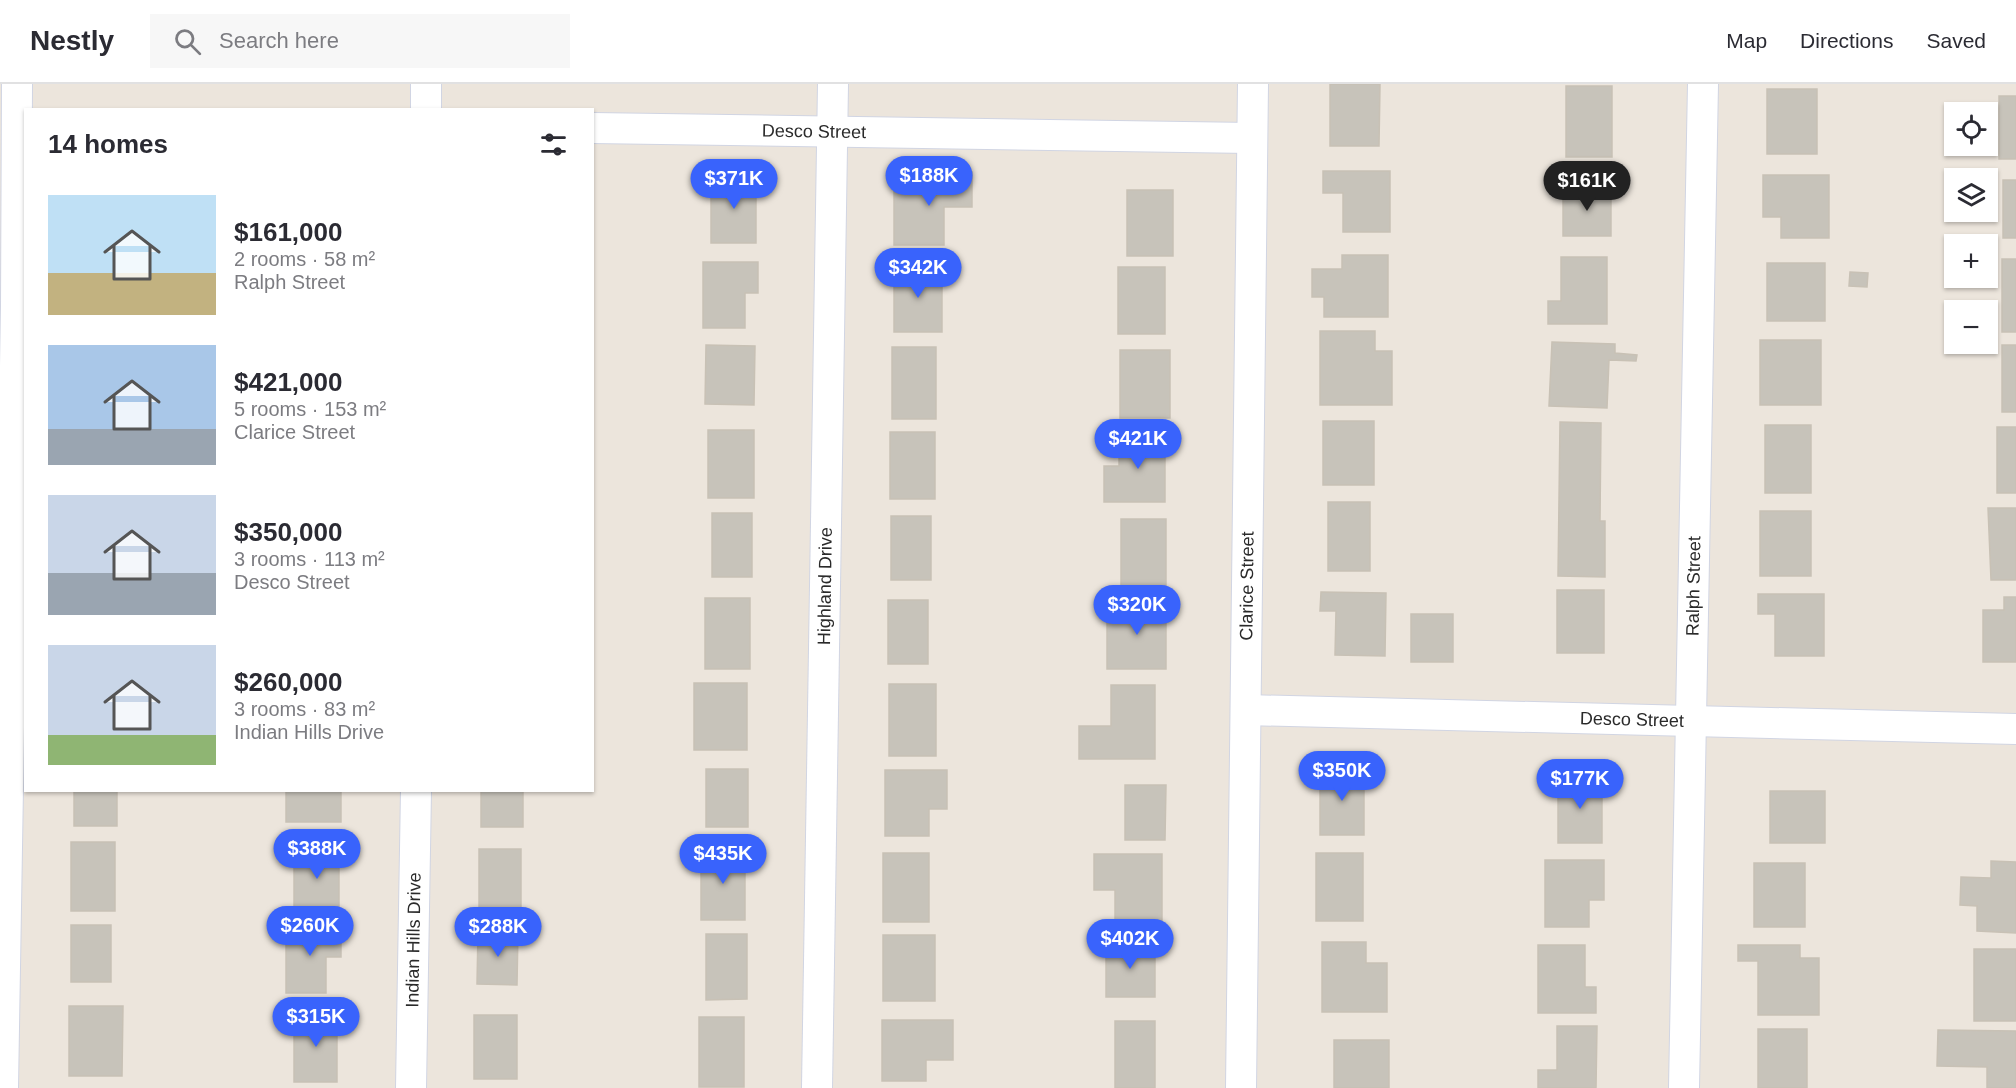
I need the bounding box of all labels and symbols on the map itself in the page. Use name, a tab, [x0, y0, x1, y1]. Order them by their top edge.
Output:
street label: Desco Street	[762, 121, 866, 142]
pin: $188K	[887, 156, 971, 207]
pin: $371K	[692, 159, 776, 210]
pin: $161K	[1545, 161, 1629, 212]
pin: $342K	[876, 248, 960, 299]
pin: $421K	[1096, 419, 1180, 470]
street label: Highland Drive	[814, 527, 836, 645]
street label: Clarice Street	[1236, 531, 1258, 641]
street label: Ralph Street	[1683, 536, 1704, 636]
pin: $320K	[1095, 585, 1179, 636]
street label: Desco Street	[1580, 708, 1684, 731]
pin: $350K	[1300, 751, 1384, 802]
pin: $177K	[1538, 759, 1622, 810]
pin: $388K	[275, 829, 359, 880]
pin: $435K	[681, 834, 765, 885]
street label: Indian Hills Drive	[402, 872, 425, 1008]
pin: $260K	[268, 906, 352, 957]
pin: $288K	[456, 907, 540, 958]
pin: $402K	[1088, 919, 1172, 970]
pin: $315K	[274, 997, 358, 1048]

